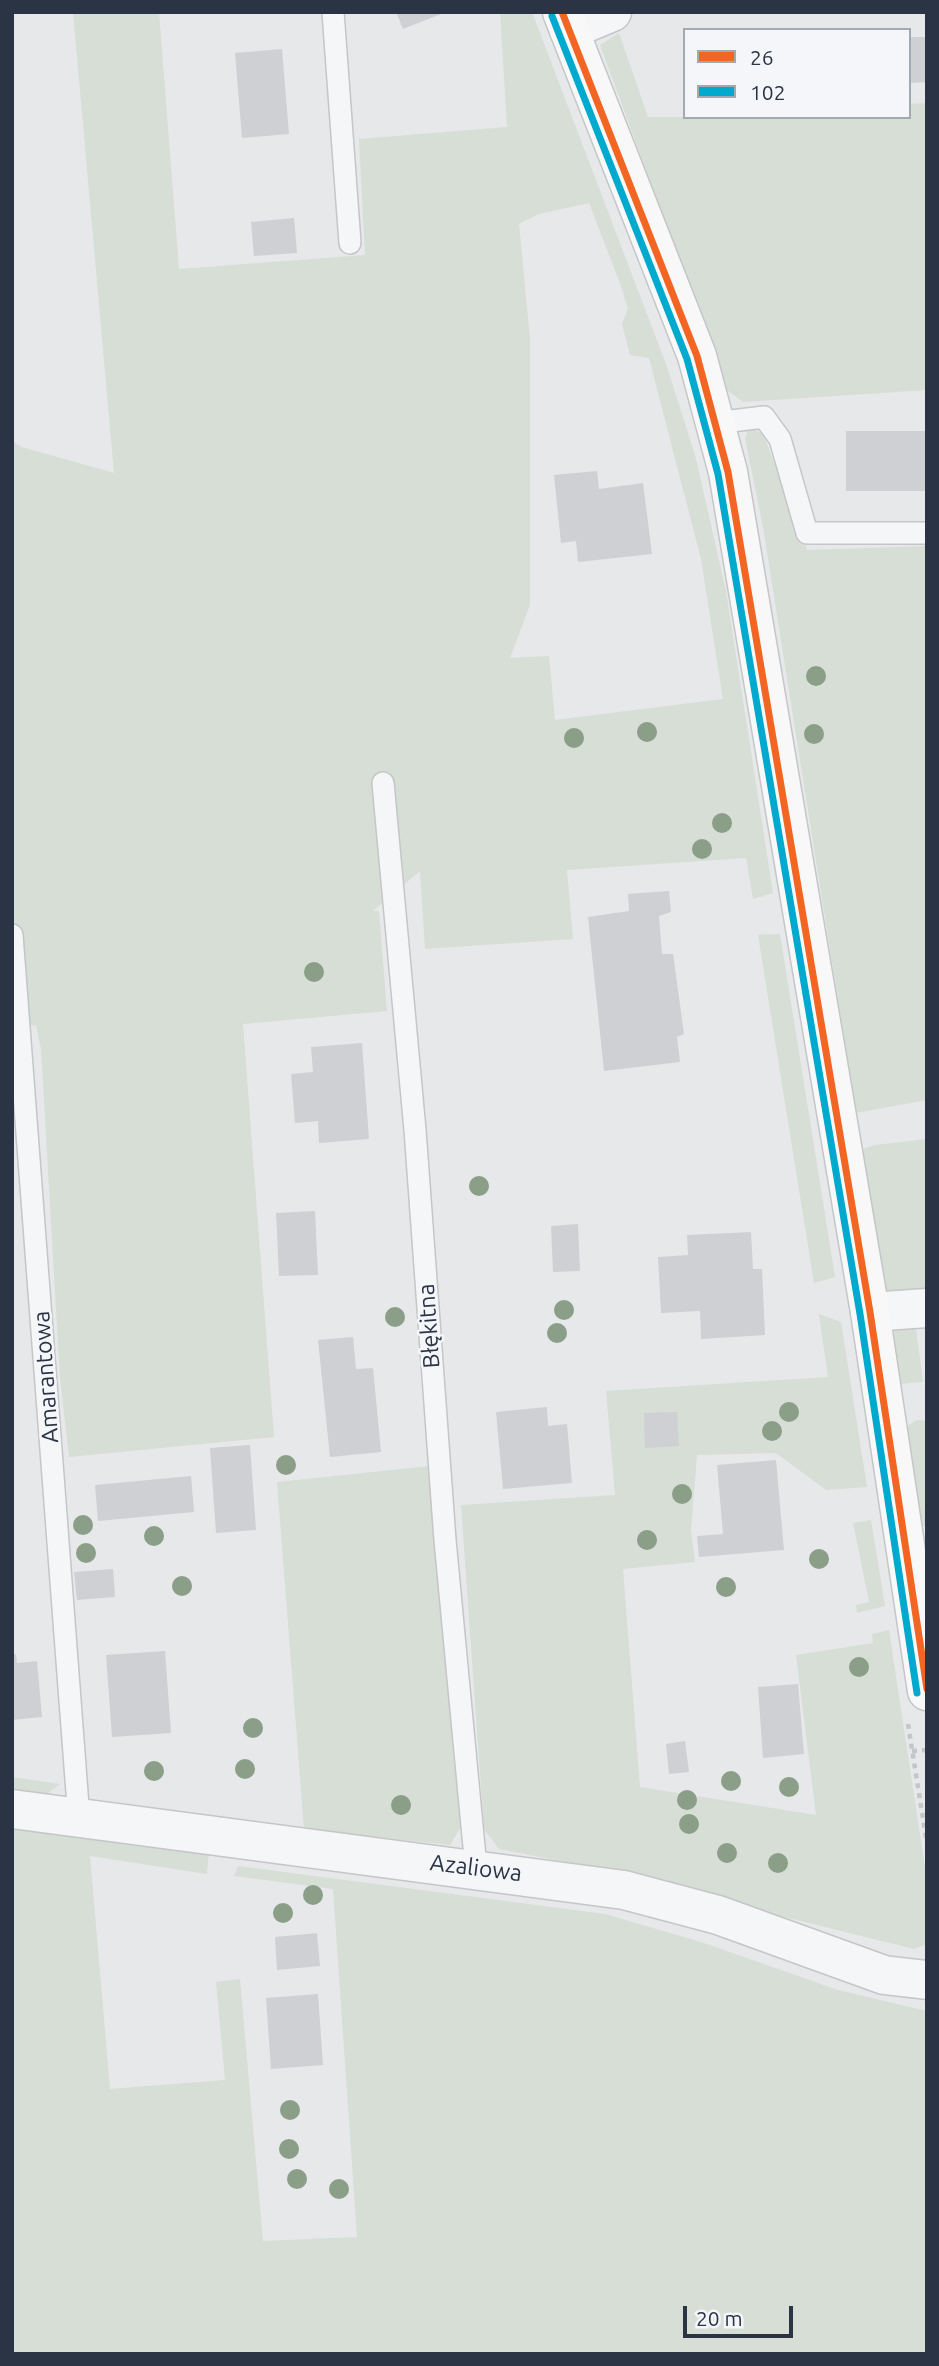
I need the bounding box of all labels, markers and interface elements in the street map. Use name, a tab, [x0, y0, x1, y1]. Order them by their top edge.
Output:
legend	[684, 28, 911, 119]
text: 26	[750, 45, 774, 69]
text: 102	[750, 80, 786, 104]
street label: Błękitna	[412, 1283, 446, 1369]
street label: Amarantowa	[28, 1310, 64, 1444]
street label: Azaliowa	[428, 1849, 524, 1887]
scale bar	[687, 2292, 797, 2336]
text: 20 m	[696, 2306, 743, 2330]

